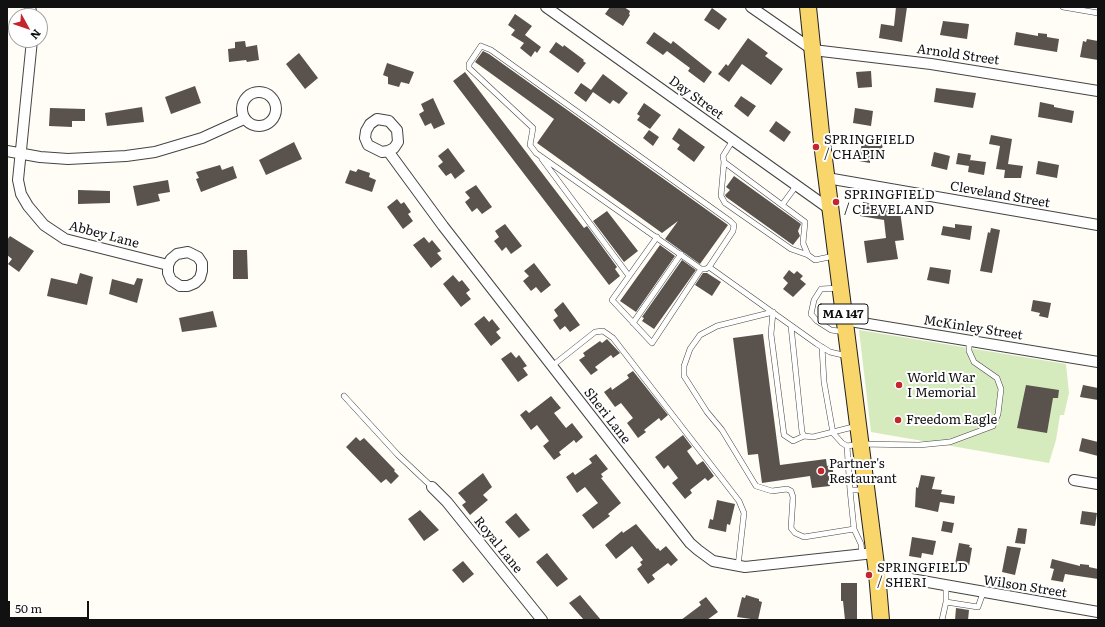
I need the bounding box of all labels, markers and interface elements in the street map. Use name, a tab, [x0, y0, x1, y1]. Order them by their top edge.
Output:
north arrow	[8, 8, 48, 48]
text: N	[27, 26, 46, 44]
street label: Arnold Street	[916, 41, 1000, 69]
street label: Day Street	[666, 73, 726, 123]
place label: SPRINGFIELD / CHAPIN	[824, 132, 915, 163]
marker: SPRINGFIELD / CHAPIN	[811, 142, 821, 152]
street label: Cleveland Street	[949, 179, 1051, 211]
place label: SPRINGFIELD / CLEVELAND	[844, 187, 935, 218]
marker: SPRINGFIELD / CLEVELAND	[831, 197, 841, 207]
street label: Abbey Lane	[67, 218, 141, 252]
road number: MA 147	[818, 304, 868, 324]
street label: McKinley Street	[922, 312, 1024, 344]
place label: World War I Memorial	[907, 370, 976, 401]
marker: World War I Memorial	[894, 380, 904, 390]
street label: Sheri Lane	[580, 385, 634, 447]
place label: Freedom Eagle	[906, 412, 997, 428]
marker: Freedom Eagle	[893, 415, 903, 425]
place label: Partner's Restaurant	[829, 456, 897, 487]
marker: Partner's Restaurant	[816, 466, 826, 476]
street label: Royal Lane	[470, 514, 526, 576]
place label: SPRINGFIELD / SHERI	[877, 560, 968, 591]
marker: SPRINGFIELD / SHERI	[864, 570, 874, 580]
street label: Wilson Street	[982, 573, 1068, 601]
scale bar	[10, 593, 91, 619]
text: 50 m	[15, 599, 42, 617]

